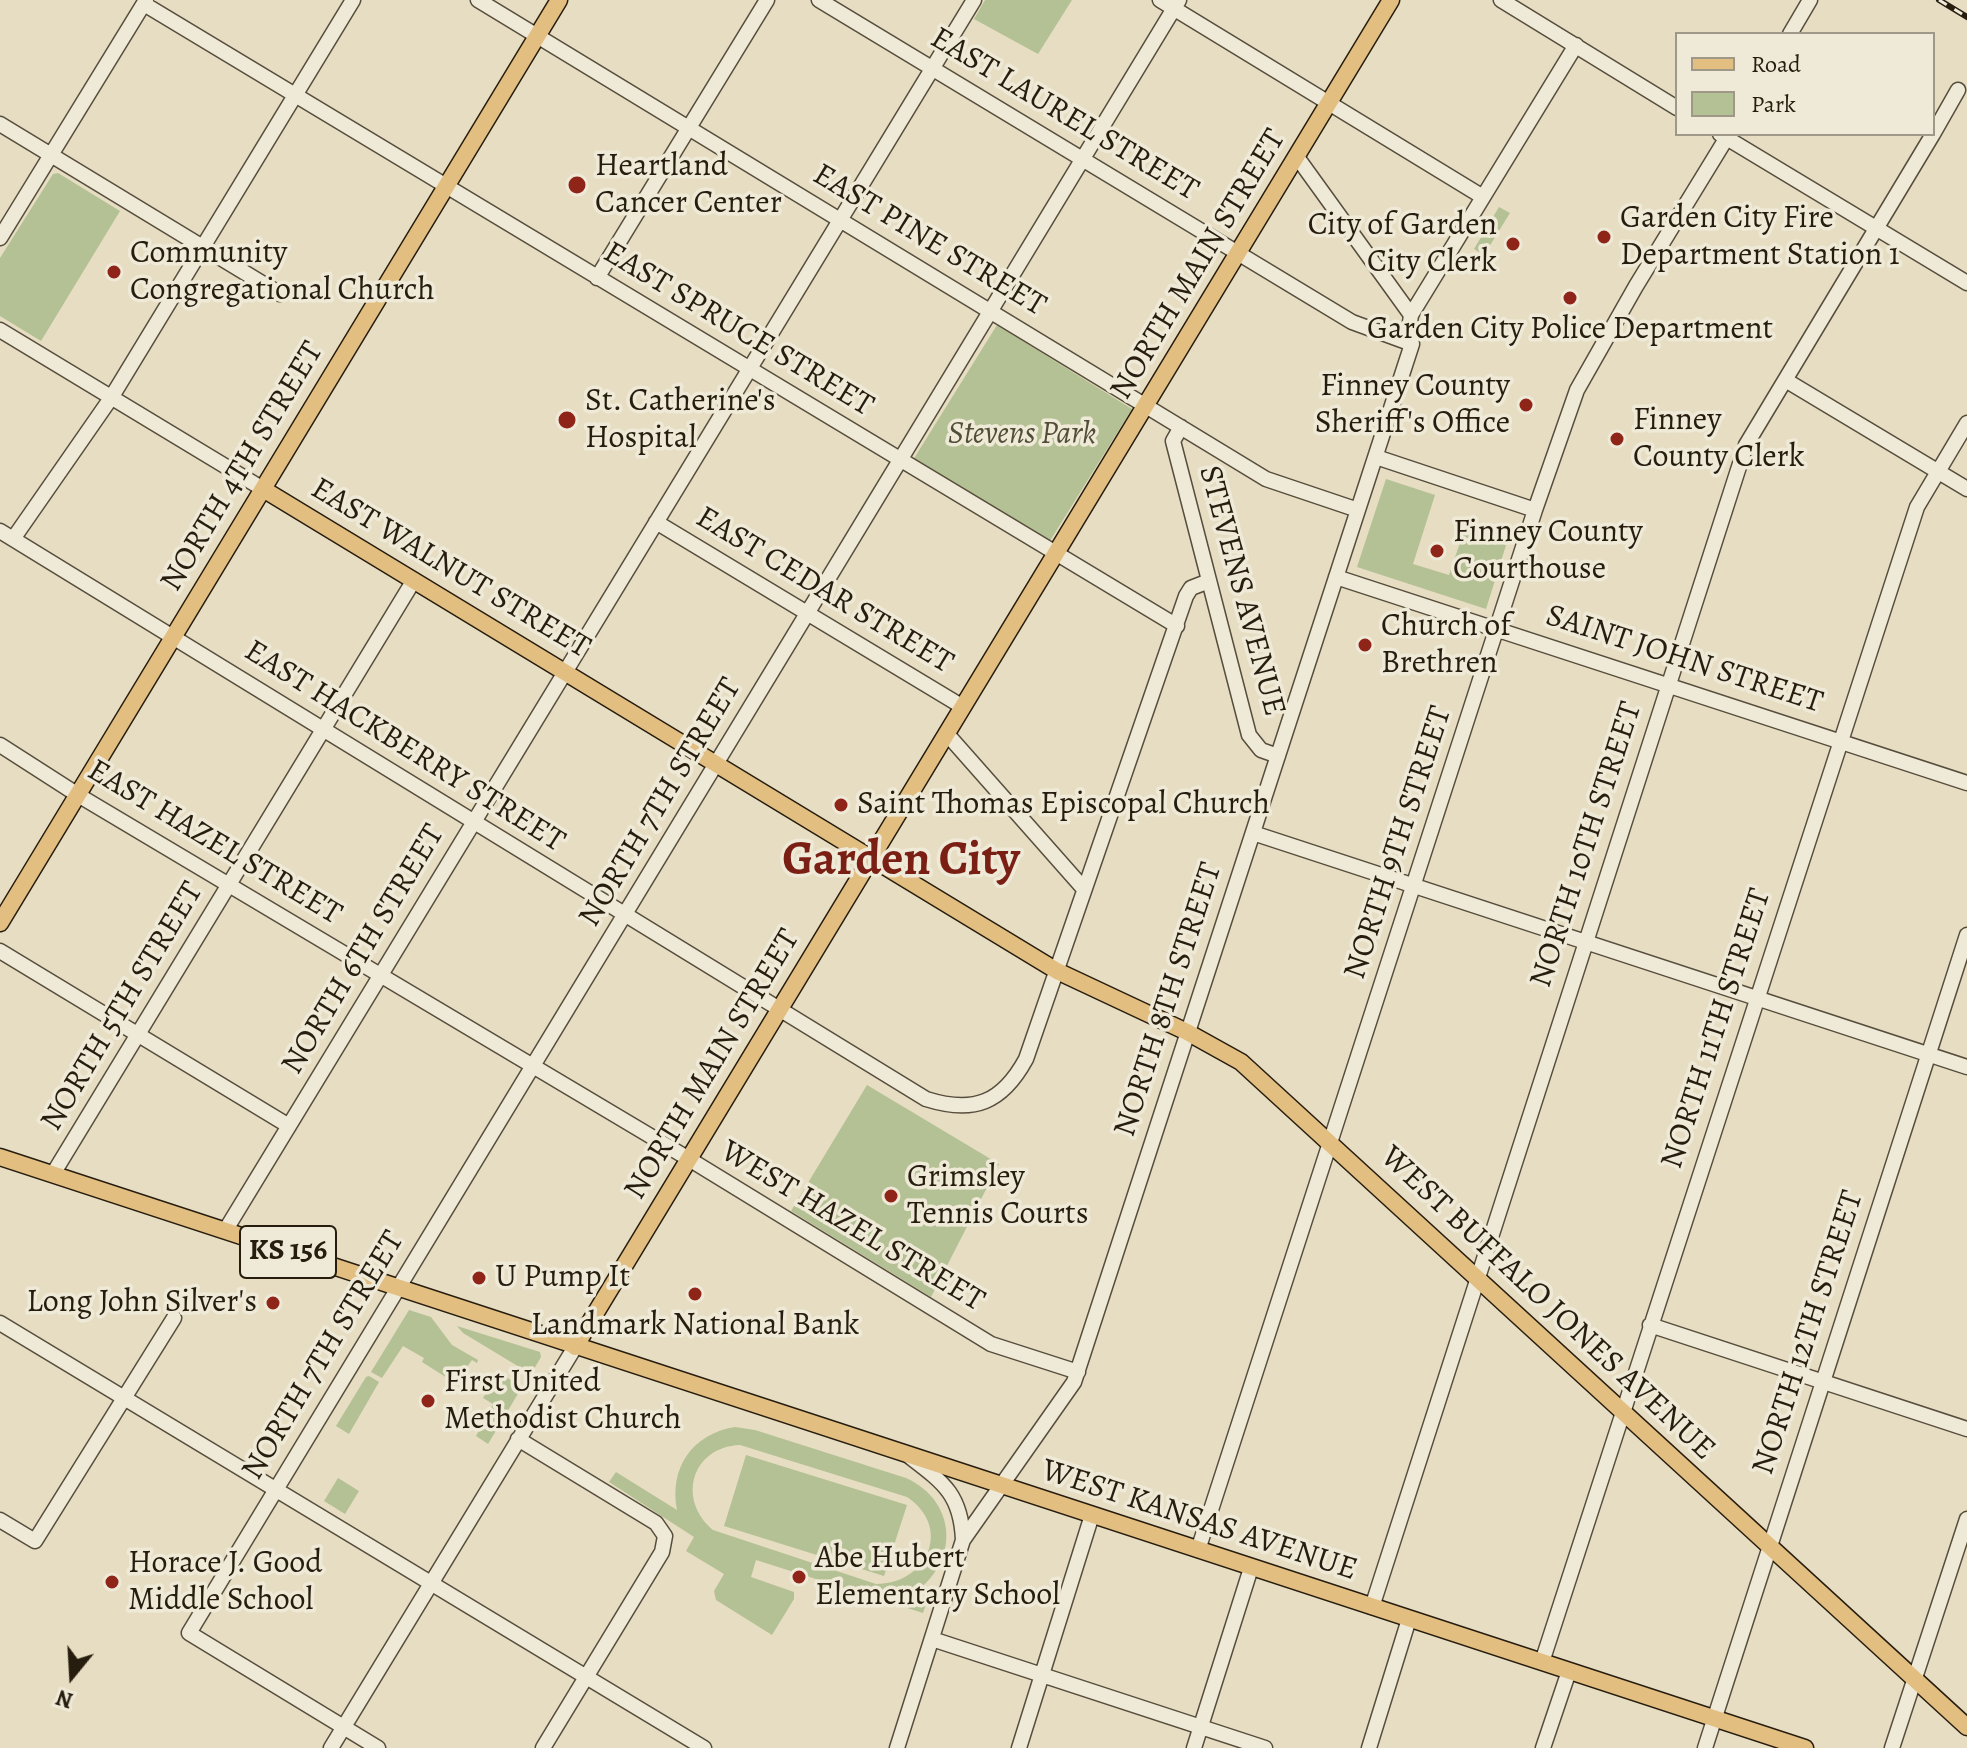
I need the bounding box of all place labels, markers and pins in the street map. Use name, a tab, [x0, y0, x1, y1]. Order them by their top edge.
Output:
place label: Heartland Cancer Center	[595, 148, 782, 223]
marker: Heartland Cancer Center	[566, 174, 588, 196]
place label: Garden City Fire Department Station 1	[1620, 200, 1900, 275]
place label: City of Garden City Clerk	[1308, 207, 1497, 282]
marker: Garden City Fire Department Station 1	[1595, 228, 1613, 246]
place label: Community Congregational Church	[130, 235, 435, 310]
marker: City of Garden City Clerk	[1504, 235, 1522, 253]
marker: Community Congregational Church	[105, 263, 123, 281]
marker: Garden City Police Department	[1561, 289, 1579, 307]
place label: Garden City Police Department	[1367, 311, 1773, 349]
place label: Finney County Sheriff's Office	[1315, 368, 1510, 443]
place label: St. Catherine's Hospital	[585, 383, 776, 458]
marker: Finney County Sheriff's Office	[1517, 396, 1535, 414]
place label: Finney County Clerk	[1633, 402, 1805, 477]
marker: St. Catherine's Hospital	[556, 409, 578, 431]
marker: Finney County Clerk	[1608, 430, 1626, 448]
place label: Finney County Courthouse	[1453, 514, 1643, 589]
marker: Finney County Courthouse	[1428, 542, 1446, 560]
place label: Church of Brethren	[1381, 608, 1511, 683]
marker: Church of Brethren	[1356, 636, 1374, 654]
place label: Saint Thomas Episcopal Church	[857, 786, 1270, 824]
marker: Saint Thomas Episcopal Church	[832, 796, 850, 814]
place label: Grimsley Tennis Courts	[907, 1159, 1089, 1234]
marker: Grimsley Tennis Courts	[882, 1187, 900, 1205]
place label: U Pump It	[495, 1259, 630, 1297]
marker: U Pump It	[470, 1269, 488, 1287]
place label: Long John Silver's	[27, 1284, 257, 1322]
marker: Landmark National Bank	[686, 1285, 704, 1303]
marker: Long John Silver's	[264, 1294, 282, 1312]
place label: Landmark National Bank	[531, 1307, 859, 1345]
place label: First United Methodist Church	[444, 1364, 681, 1439]
marker: First United Methodist Church	[419, 1392, 437, 1410]
place label: Abe Hubert Elementary School	[815, 1540, 1060, 1615]
place label: Horace J. Good Middle School	[128, 1545, 322, 1620]
marker: Abe Hubert Elementary School	[790, 1568, 808, 1586]
marker: Horace J. Good Middle School	[103, 1573, 121, 1591]

